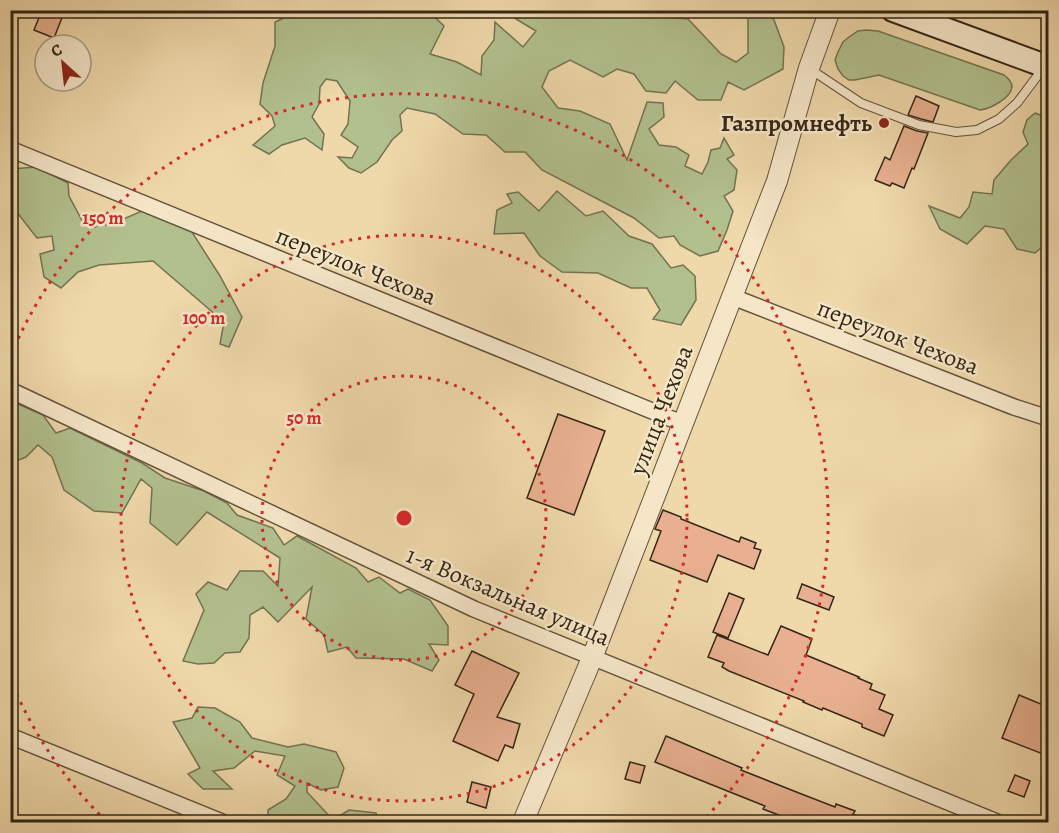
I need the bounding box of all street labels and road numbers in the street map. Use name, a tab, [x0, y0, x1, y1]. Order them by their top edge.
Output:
street label: переулок Чехова	[271, 219, 441, 313]
street label: переулок Чехова	[813, 292, 983, 382]
street label: улица Чехова	[621, 341, 700, 480]
street label: 1-я Вокзальная улица	[401, 539, 615, 653]

